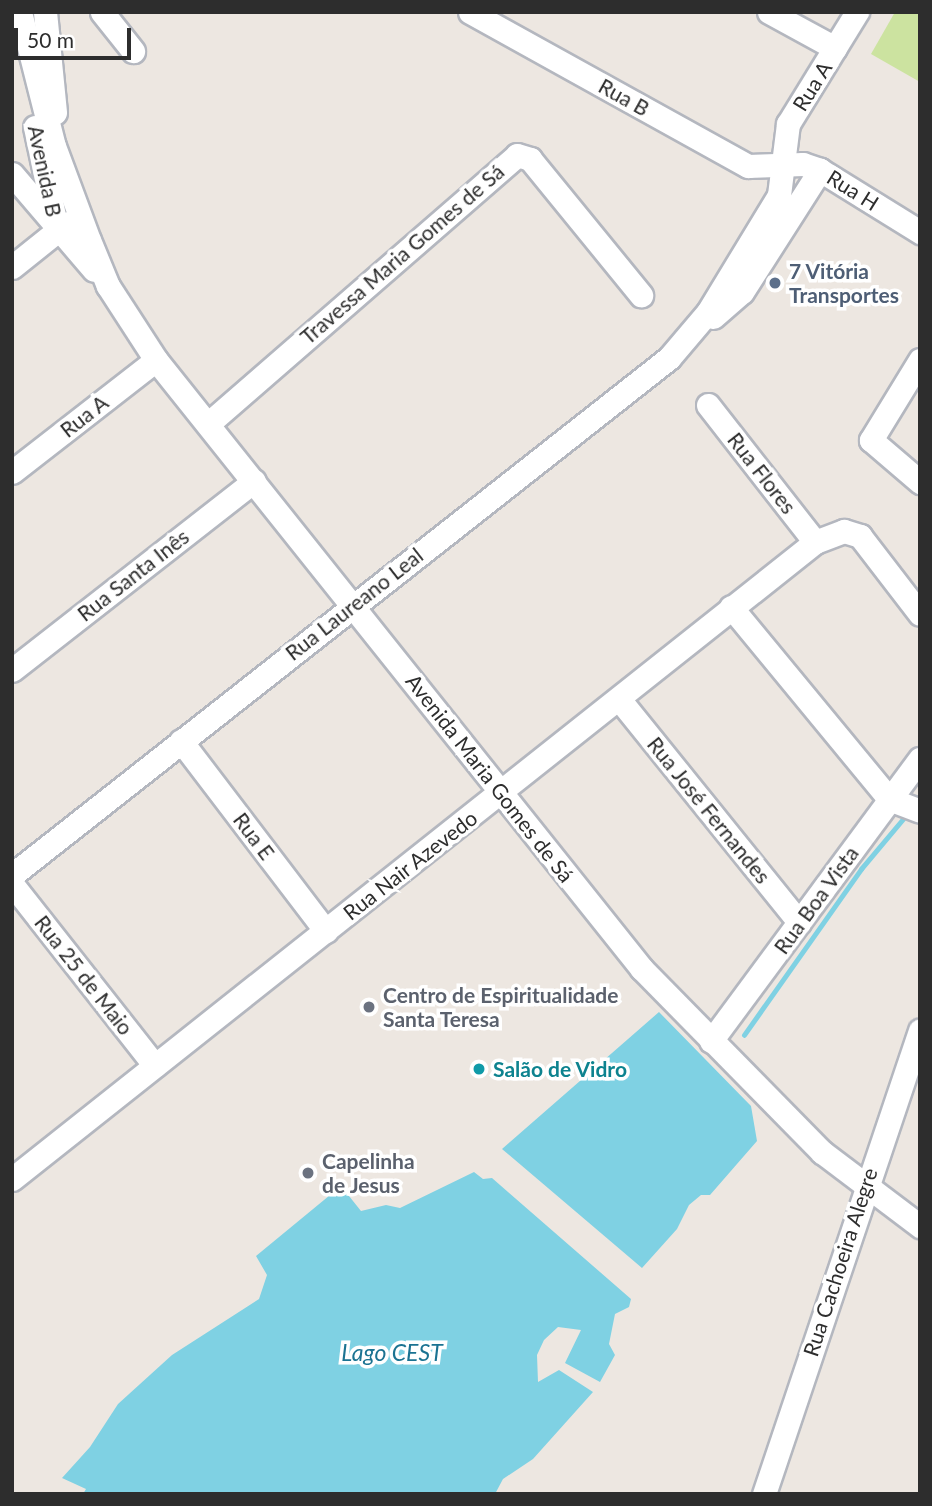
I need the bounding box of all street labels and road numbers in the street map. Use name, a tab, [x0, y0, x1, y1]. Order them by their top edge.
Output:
street label: Rua A	[787, 56, 837, 116]
street label: Rua B	[594, 73, 654, 121]
street label: Avenida B	[23, 123, 67, 219]
street label: Travessa Maria Gomes de Sá	[295, 159, 509, 349]
street label: Rua H	[822, 164, 884, 216]
street label: Rua A	[55, 389, 113, 443]
street label: Rua Flores	[722, 427, 802, 519]
street label: Rua Santa Inês	[72, 524, 194, 626]
street label: Rua Laureano Leal	[280, 543, 428, 665]
street label: Avenida Maria Gomes de Sá	[401, 669, 579, 887]
street label: Rua José Fernandes	[642, 731, 776, 889]
street label: Rua Nair Azevedo	[338, 805, 482, 925]
street label: Rua E	[228, 808, 280, 864]
street label: Rua Boa Vista	[768, 841, 864, 959]
street label: Rua 25 de Maio	[30, 910, 138, 1040]
street label: Rua Cachoeira Alegre	[798, 1164, 882, 1360]

